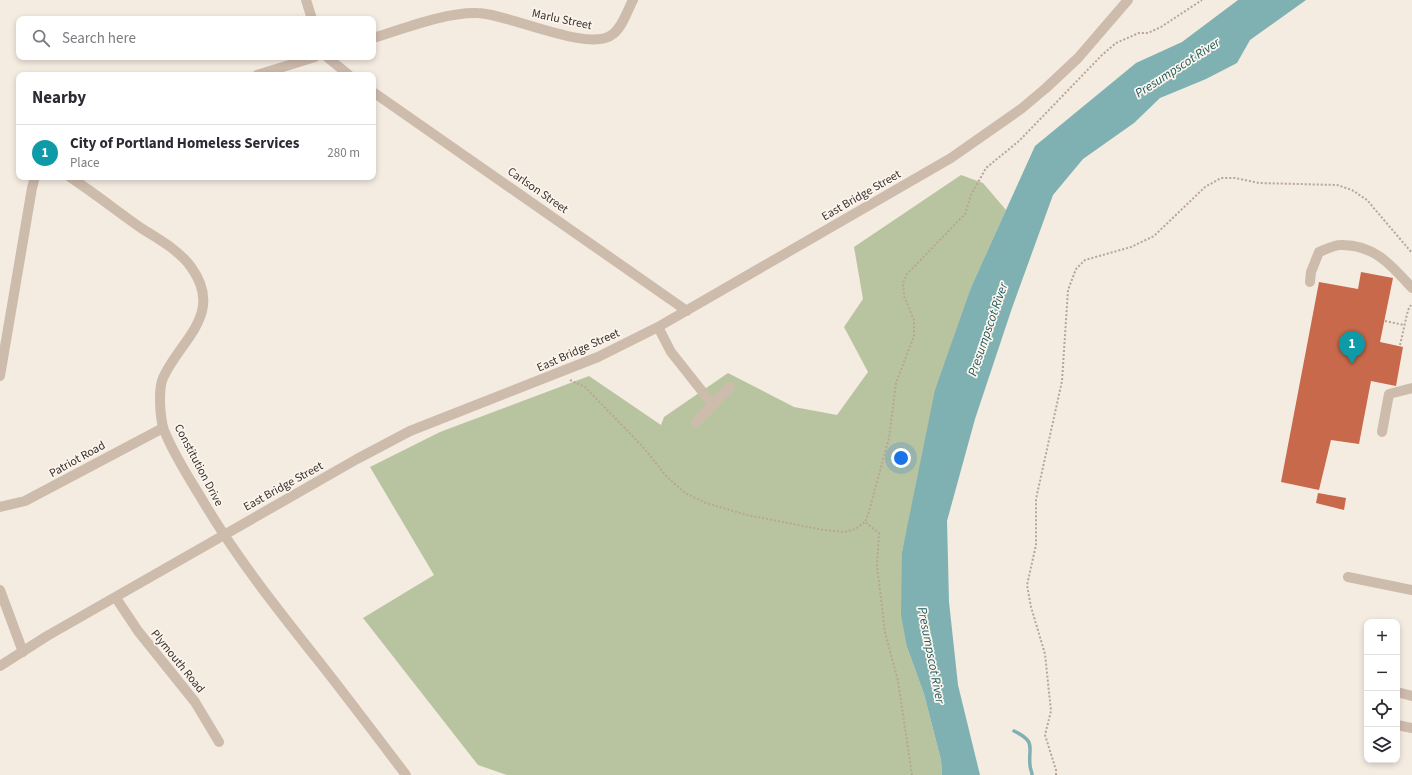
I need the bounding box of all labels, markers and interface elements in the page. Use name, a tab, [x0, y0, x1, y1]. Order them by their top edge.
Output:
street label: Marlu Street	[530, 5, 593, 34]
search box	[16, 16, 376, 60]
icon: search	[30, 27, 52, 49]
text: Search here	[62, 28, 136, 49]
water label: Presumpscot River	[1132, 33, 1224, 102]
text: Nearby	[32, 86, 86, 110]
text: City of Portland Homeless Services	[70, 133, 299, 154]
text: 1	[42, 144, 48, 162]
text: 280 m	[327, 144, 360, 162]
text: Place	[70, 154, 99, 172]
street label: Carlson Street	[504, 163, 572, 218]
street label: East Bridge Street	[819, 166, 904, 225]
water label: Presumpscot River	[963, 280, 1013, 379]
street label: East Bridge Street	[534, 325, 622, 376]
pin: 1	[1339, 331, 1365, 364]
street label: Constitution Drive	[170, 421, 227, 509]
street label: Patriot Road	[46, 437, 108, 482]
your location	[891, 448, 911, 468]
street label: East Bridge Street	[240, 457, 326, 515]
water label: Presumpscot River	[913, 605, 949, 706]
map controls	[1364, 619, 1400, 763]
button: +	[1364, 619, 1400, 655]
street label: Plymouth Road	[147, 626, 209, 697]
button: −	[1364, 655, 1400, 691]
button: locate	[1364, 691, 1400, 727]
button: layers	[1364, 727, 1400, 763]

